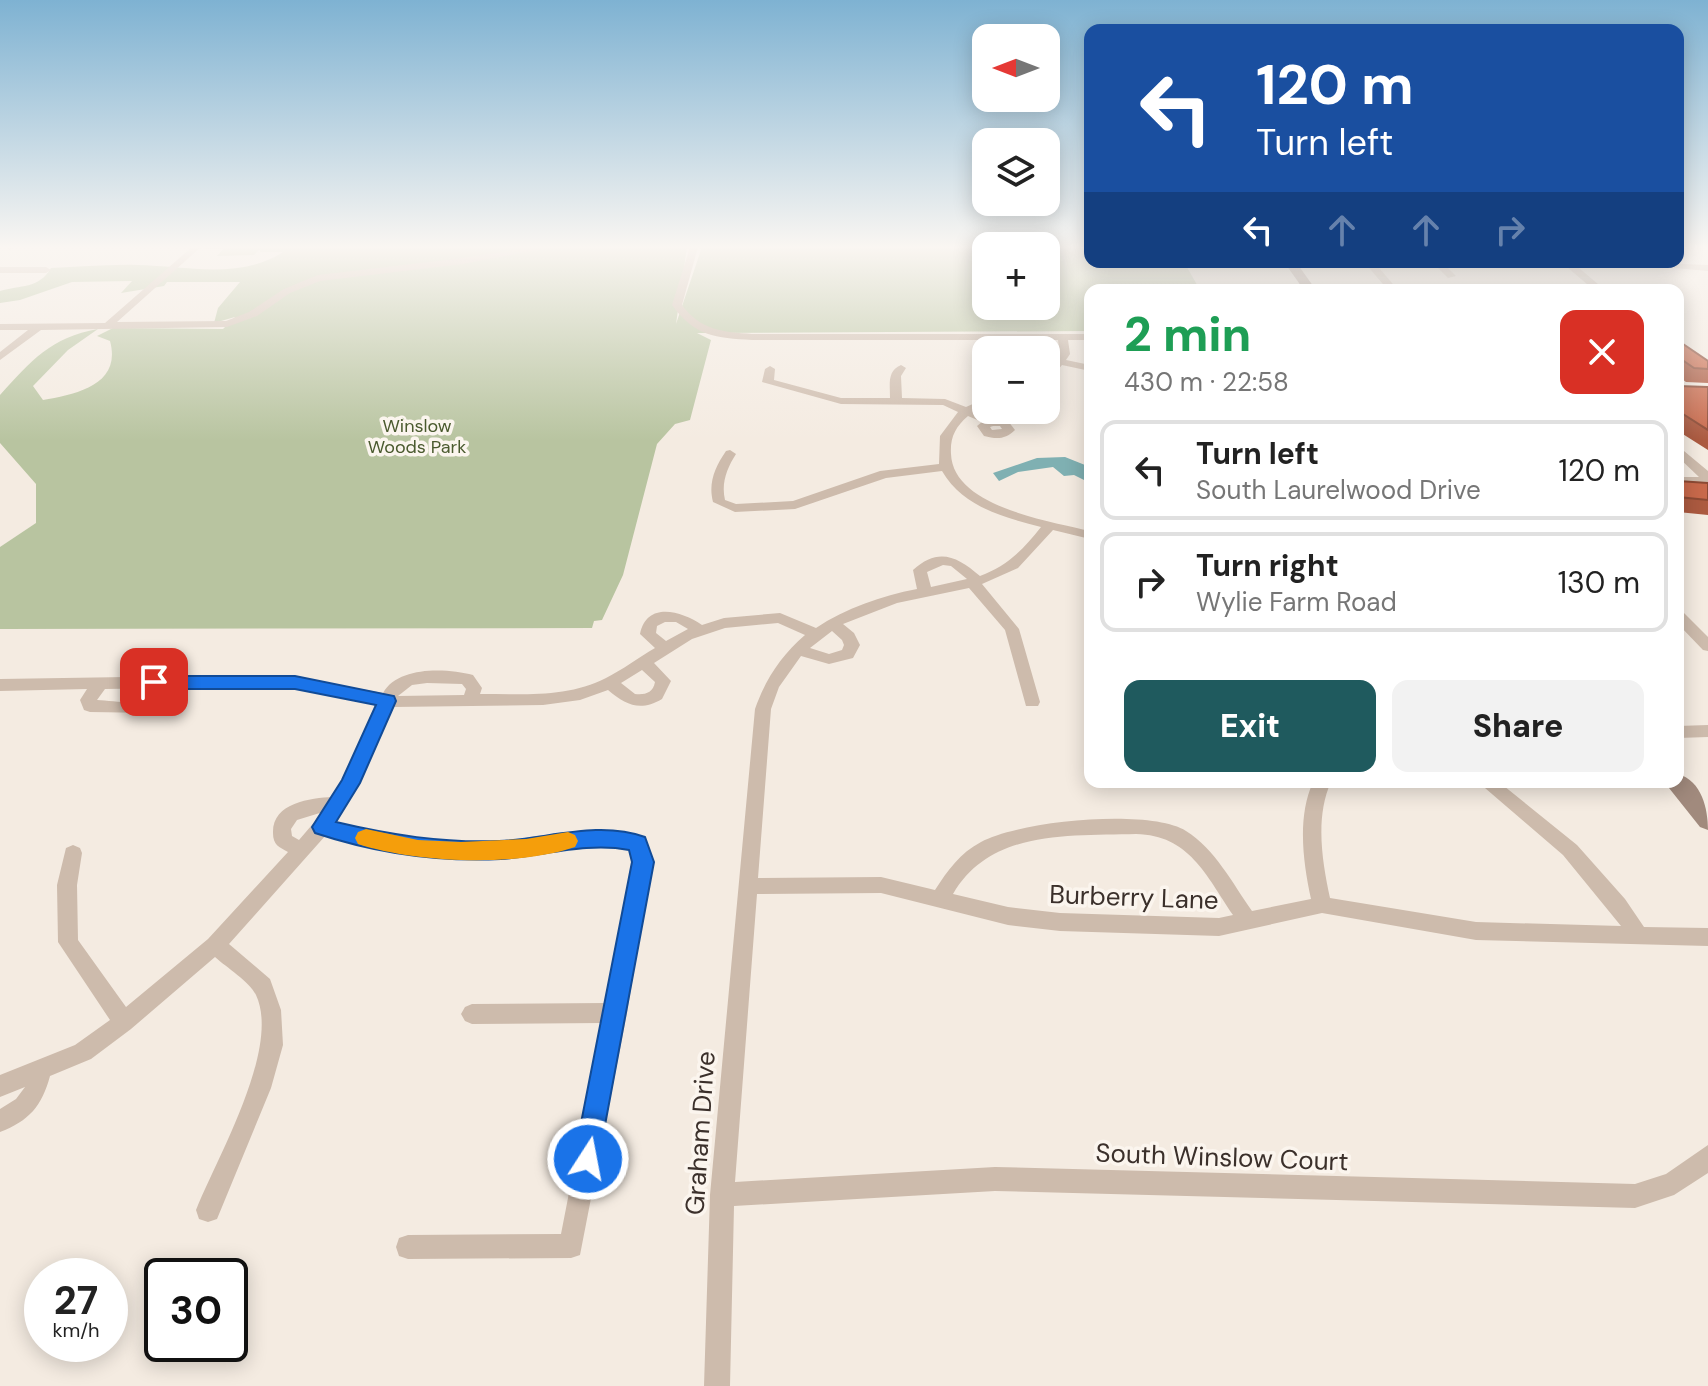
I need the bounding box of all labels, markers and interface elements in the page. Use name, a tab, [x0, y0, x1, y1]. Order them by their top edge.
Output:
north arrow	[972, 24, 1060, 112]
map controls	[972, 24, 1060, 424]
text: 120 m	[1256, 48, 1414, 121]
icon: left	[1124, 56, 1228, 160]
text: Turn left	[1256, 119, 1393, 166]
button: layers	[972, 128, 1060, 216]
icon: left	[1236, 208, 1280, 252]
icon: ahead	[1320, 208, 1364, 252]
icon: ahead	[1404, 208, 1448, 252]
icon: right	[1488, 208, 1532, 252]
button: +	[972, 232, 1060, 320]
text: 2 min	[1124, 303, 1251, 366]
button: close	[1560, 310, 1644, 394]
button: −	[972, 336, 1060, 424]
text: 430 m · 22:58	[1124, 365, 1289, 399]
park label: Winslow Woods Park	[368, 414, 466, 459]
text: Turn left	[1196, 434, 1319, 473]
icon: left	[1128, 448, 1172, 492]
text: 120 m	[1558, 451, 1640, 490]
text: South Laurelwood Drive	[1196, 473, 1481, 507]
text: Turn right	[1196, 546, 1339, 585]
icon: right	[1128, 560, 1172, 604]
text: 130 m	[1558, 563, 1640, 602]
text: Wylie Farm Road	[1196, 585, 1397, 619]
pin	[120, 648, 188, 716]
icon: arrive	[132, 660, 176, 704]
button: Exit	[1124, 680, 1376, 772]
button: Share	[1392, 680, 1644, 772]
street label: Burberry Lane	[1049, 877, 1219, 917]
street label: Graham Drive	[677, 1050, 723, 1216]
position arrow	[546, 1117, 630, 1201]
street label: South Winslow Court	[1095, 1136, 1349, 1178]
speed limit sign: 30	[144, 1258, 248, 1362]
text: 27	[54, 1274, 98, 1326]
text: km/h	[52, 1317, 100, 1343]

